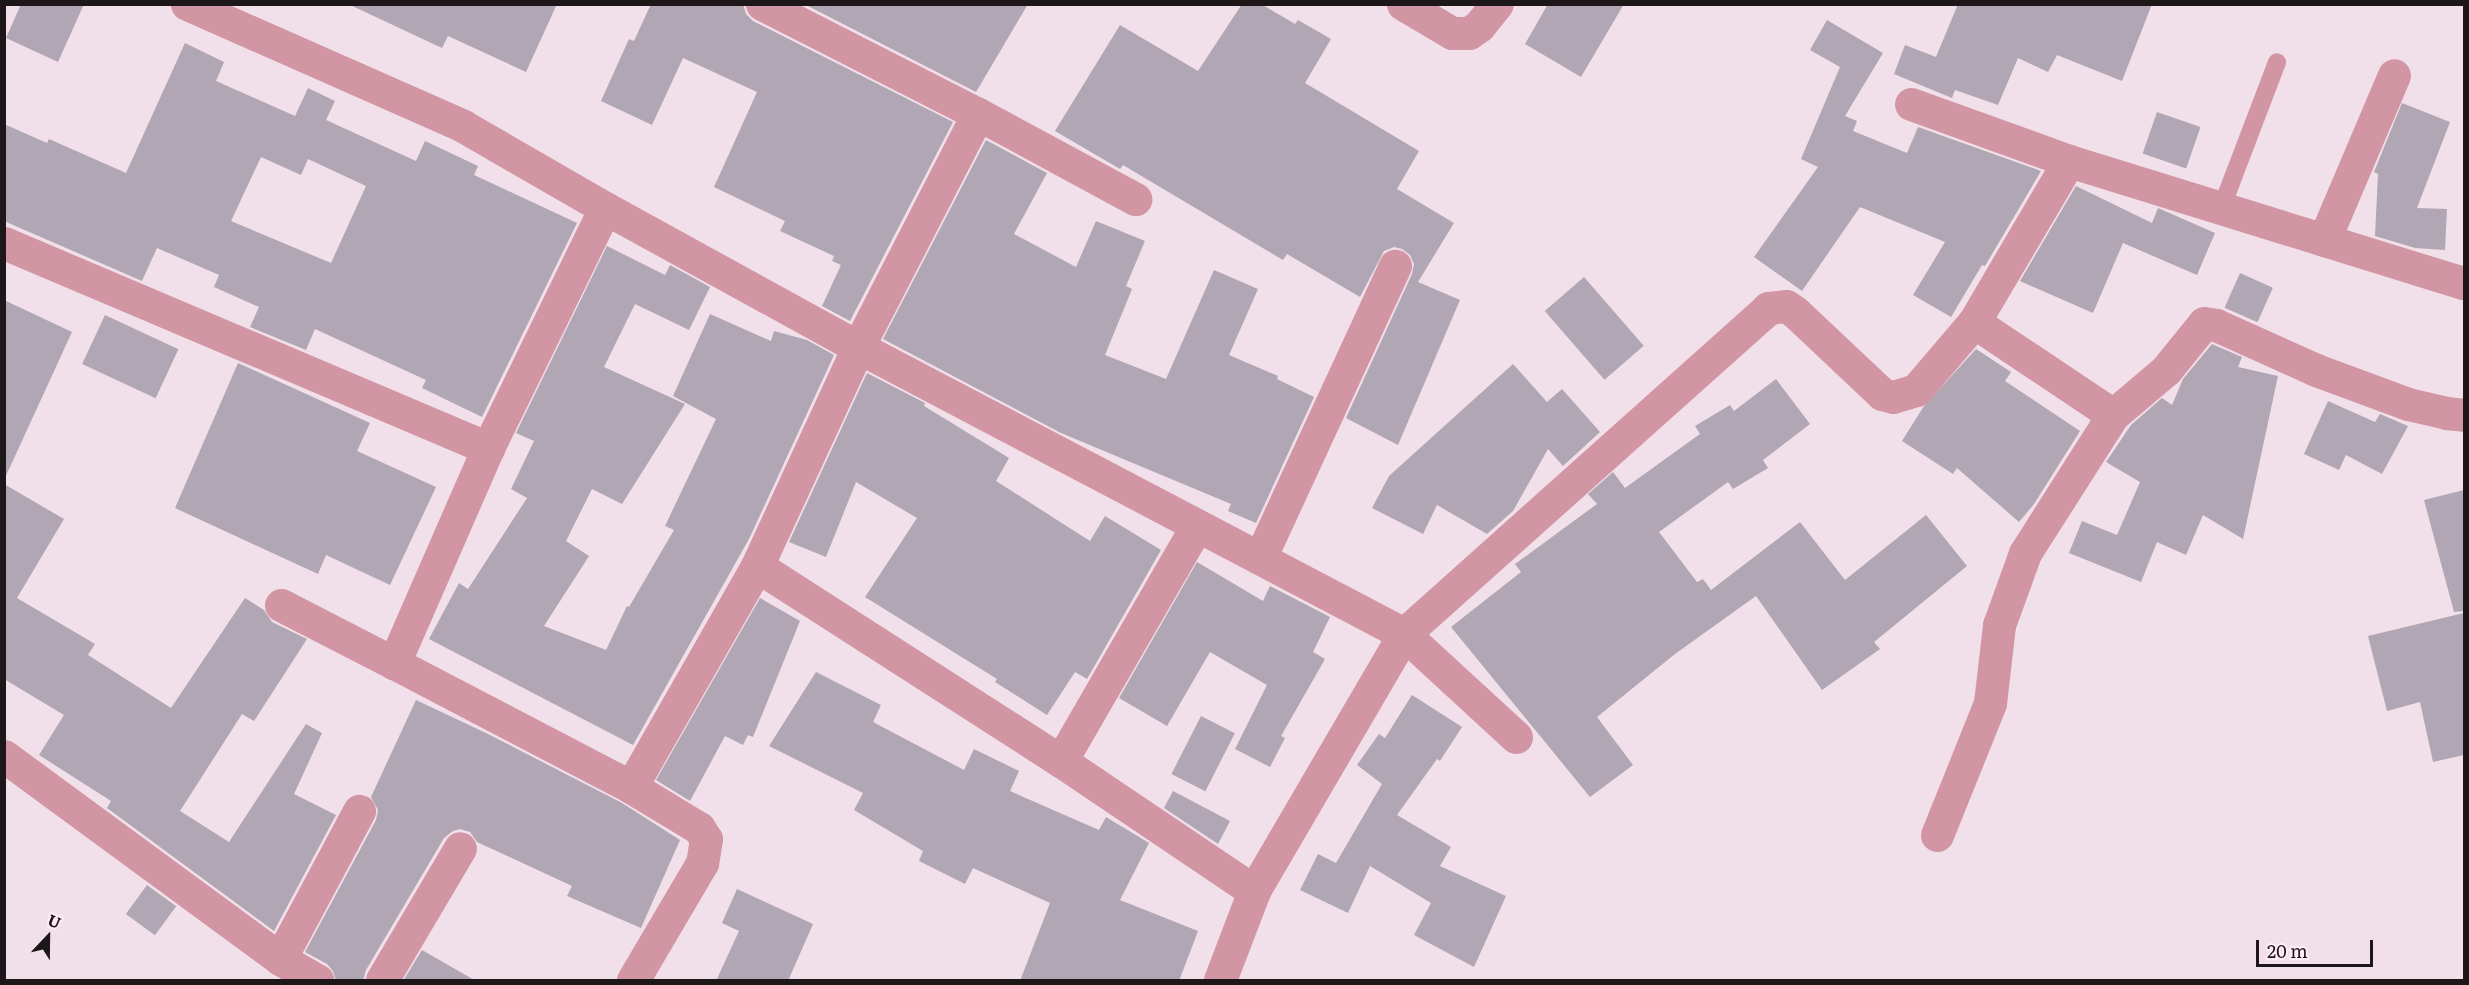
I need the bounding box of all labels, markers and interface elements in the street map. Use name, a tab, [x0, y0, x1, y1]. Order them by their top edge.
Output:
north arrow	[18, 907, 78, 967]
text: U	[44, 907, 65, 934]
scale bar	[2259, 928, 2376, 966]
text: 20 m	[2267, 937, 2308, 964]

